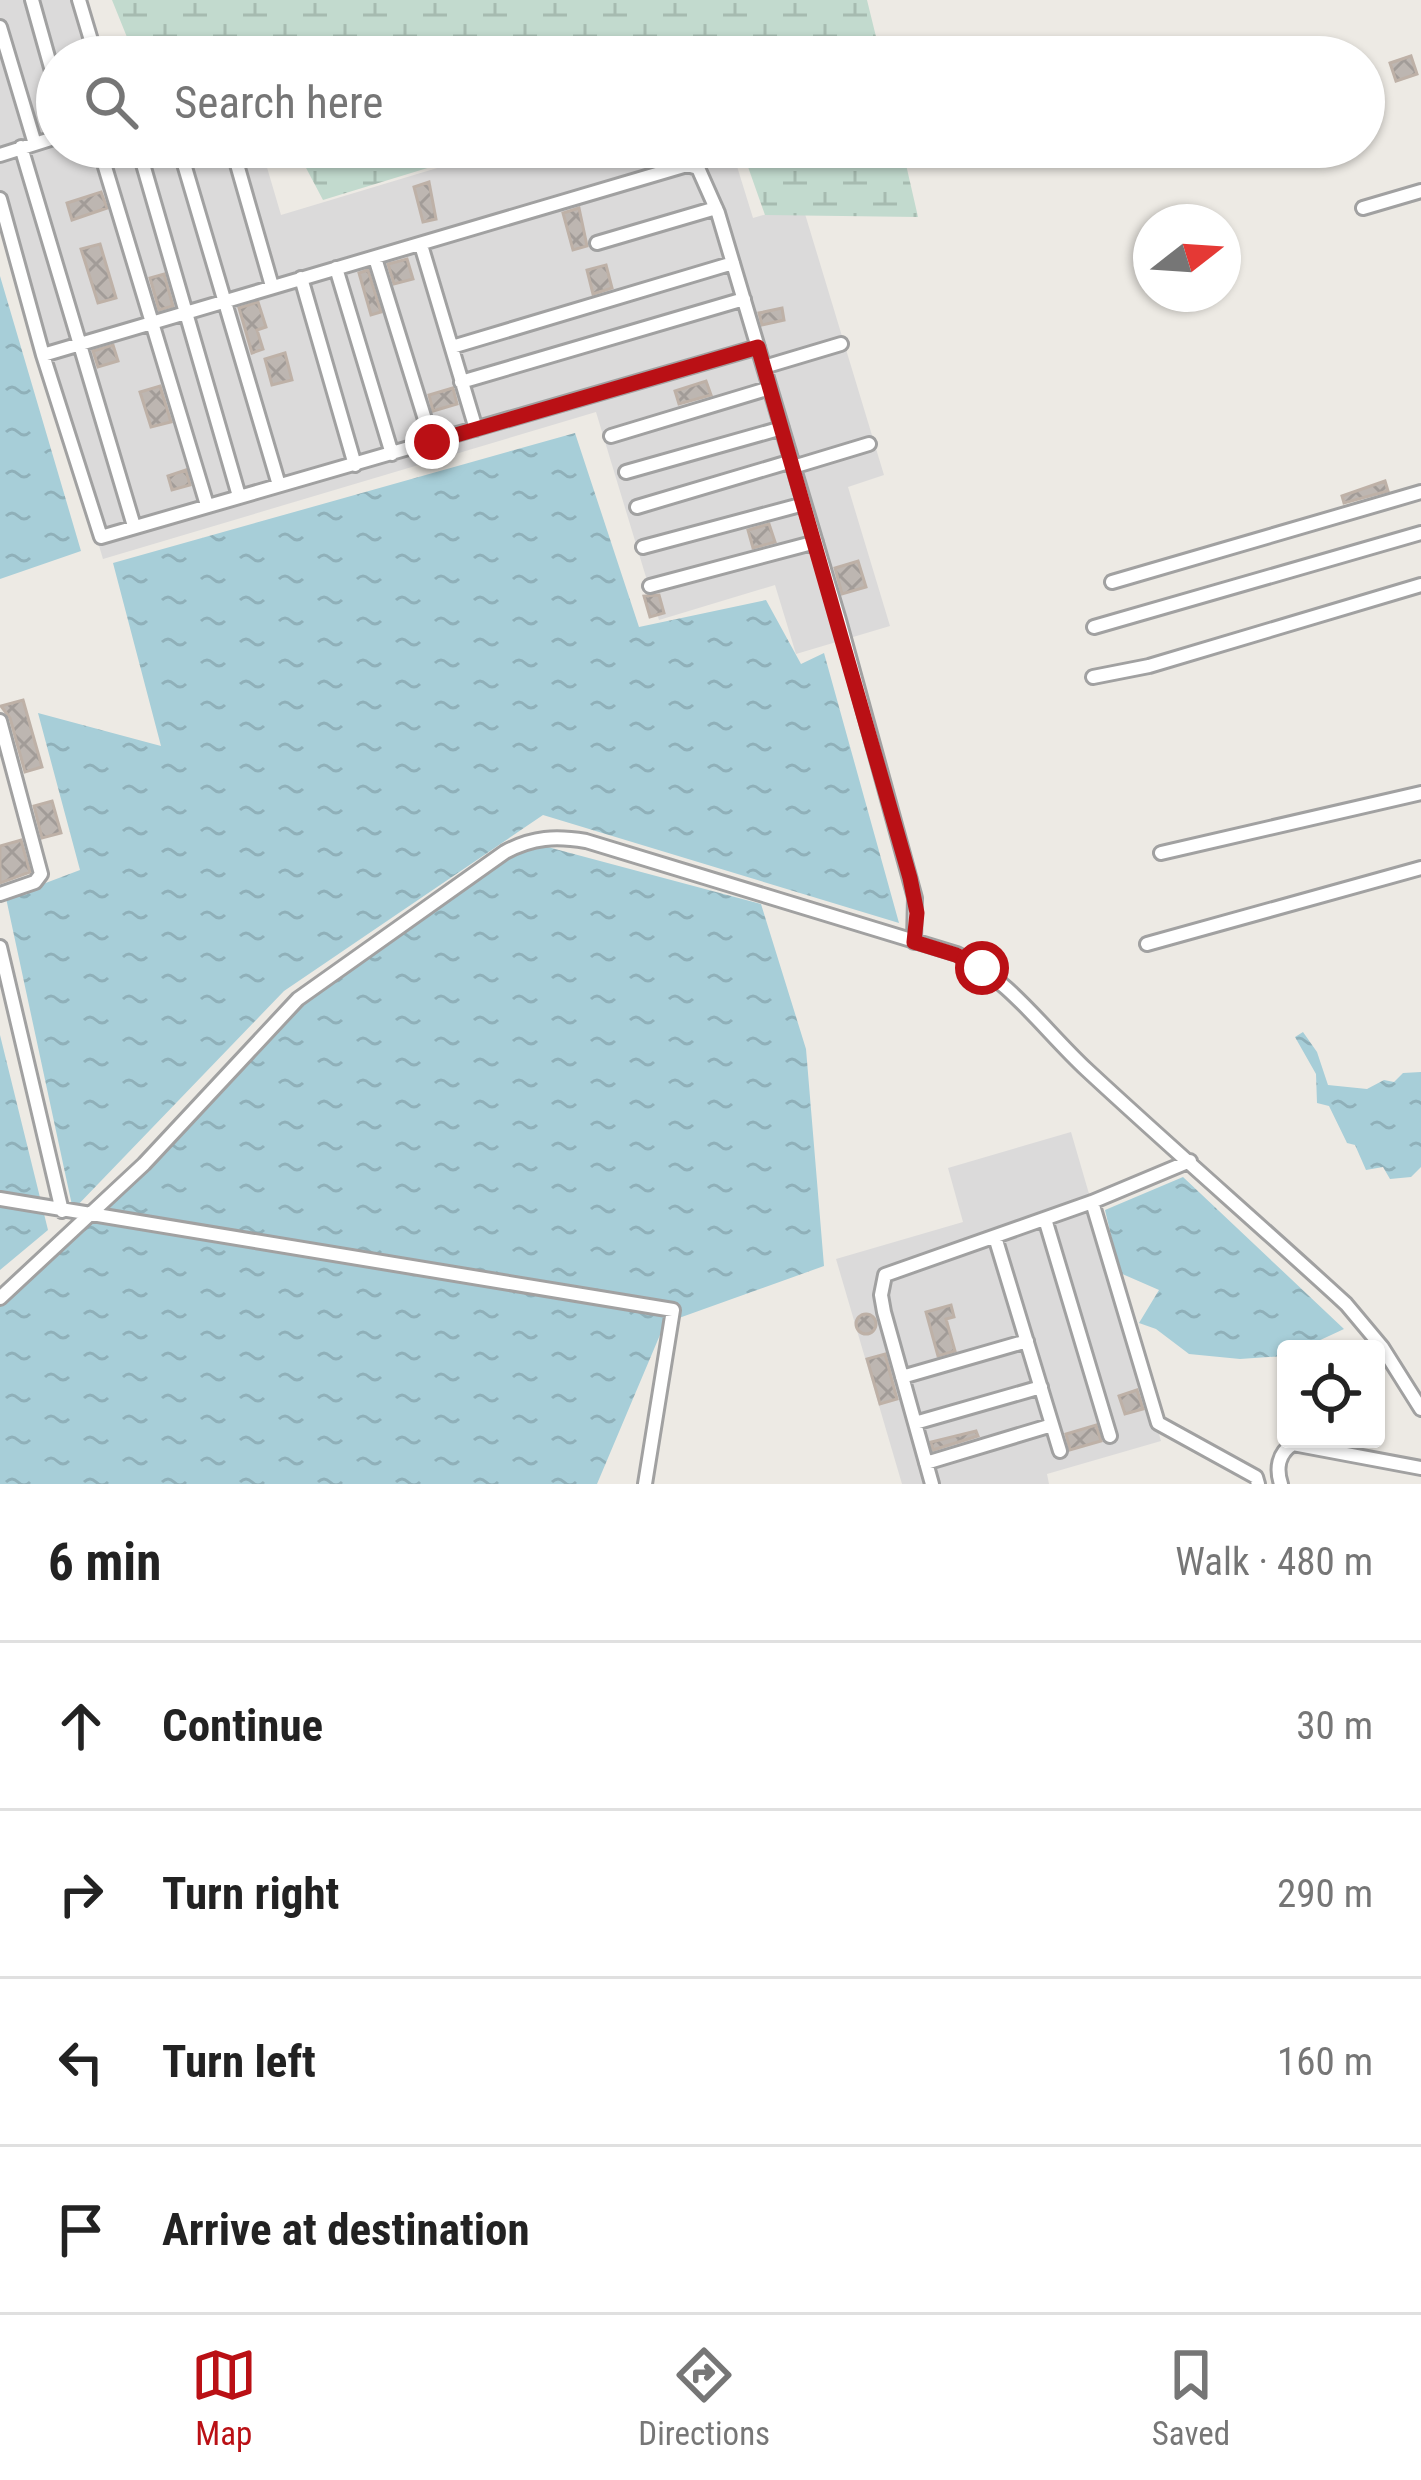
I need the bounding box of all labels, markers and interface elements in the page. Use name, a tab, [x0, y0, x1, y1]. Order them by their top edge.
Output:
search box	[36, 36, 1385, 168]
icon: search	[78, 69, 144, 135]
text: Search here	[174, 76, 383, 129]
north arrow	[1133, 204, 1241, 312]
route end	[405, 415, 459, 469]
route start	[955, 941, 1009, 995]
map controls	[1277, 1340, 1385, 1448]
button: locate	[1277, 1340, 1385, 1448]
text: 6 min	[48, 1533, 161, 1592]
text: Walk · 480 m	[1175, 1539, 1373, 1585]
icon: ahead	[48, 1693, 114, 1759]
text: Continue	[162, 1699, 323, 1752]
text: 30 m	[1296, 1703, 1373, 1749]
icon: right	[48, 1861, 114, 1927]
text: Turn right	[162, 1867, 339, 1920]
text: 290 m	[1277, 1871, 1373, 1917]
icon: left	[48, 2029, 114, 2095]
text: Turn left	[162, 2035, 316, 2088]
text: 160 m	[1277, 2039, 1373, 2085]
icon: arrive	[48, 2197, 114, 2263]
text: Arrive at destination	[162, 2203, 530, 2256]
tab: Map	[191, 2342, 257, 2453]
tab: Directions	[638, 2342, 770, 2453]
tab: Saved	[1152, 2342, 1230, 2453]

